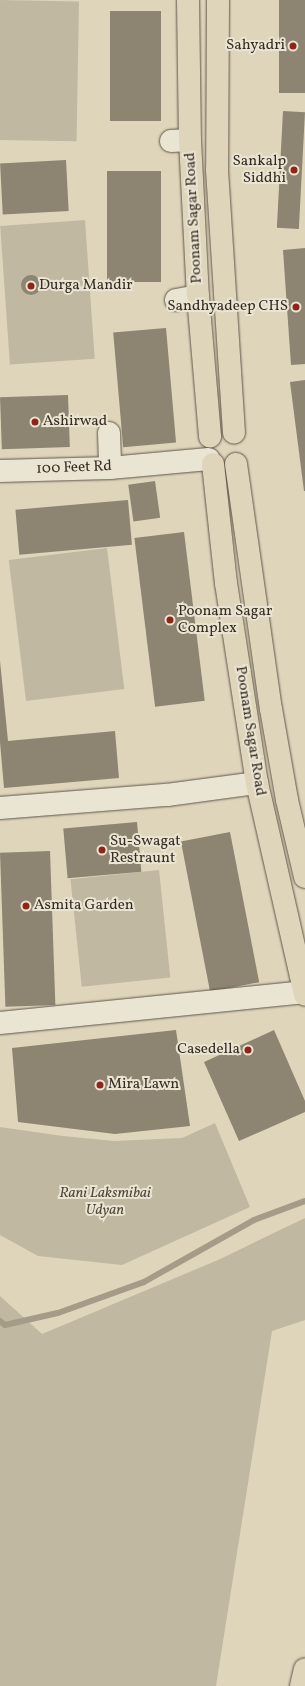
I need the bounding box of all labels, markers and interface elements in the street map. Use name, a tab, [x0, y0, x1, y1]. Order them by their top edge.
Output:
place label: Sahyadri	[226, 37, 285, 55]
marker: Sahyadri	[288, 41, 298, 51]
street label: Poonam Sagar Road	[182, 152, 206, 284]
place label: Sankalp Siddhi	[233, 152, 286, 187]
marker: Sankalp Siddhi	[289, 165, 299, 175]
place label: Durga Mandir	[39, 277, 132, 295]
marker: Durga Mandir	[26, 281, 36, 291]
place label: Sandhyadeep CHS	[167, 298, 288, 316]
marker: Sandhyadeep CHS	[291, 302, 301, 312]
place label: Ashirwad	[43, 413, 107, 431]
marker: Ashirwad	[30, 417, 40, 427]
street label: 100 Feet Rd	[36, 458, 112, 478]
place label: Poonam Sagar Complex	[178, 602, 272, 637]
marker: Poonam Sagar Complex	[165, 615, 175, 625]
street label: Poonam Sagar Road	[231, 665, 269, 797]
place label: Su-Swagat Restraunt	[110, 832, 181, 867]
marker: Su-Swagat Restraunt	[97, 845, 107, 855]
place label: Asmita Garden	[34, 897, 134, 915]
marker: Asmita Garden	[21, 901, 31, 911]
place label: Casedella	[177, 1041, 240, 1059]
marker: Casedella	[243, 1045, 253, 1055]
place label: Mira Lawn	[108, 1076, 179, 1094]
marker: Mira Lawn	[95, 1080, 105, 1090]
park label: Rani Laksmibai Udyan	[59, 1184, 151, 1219]

